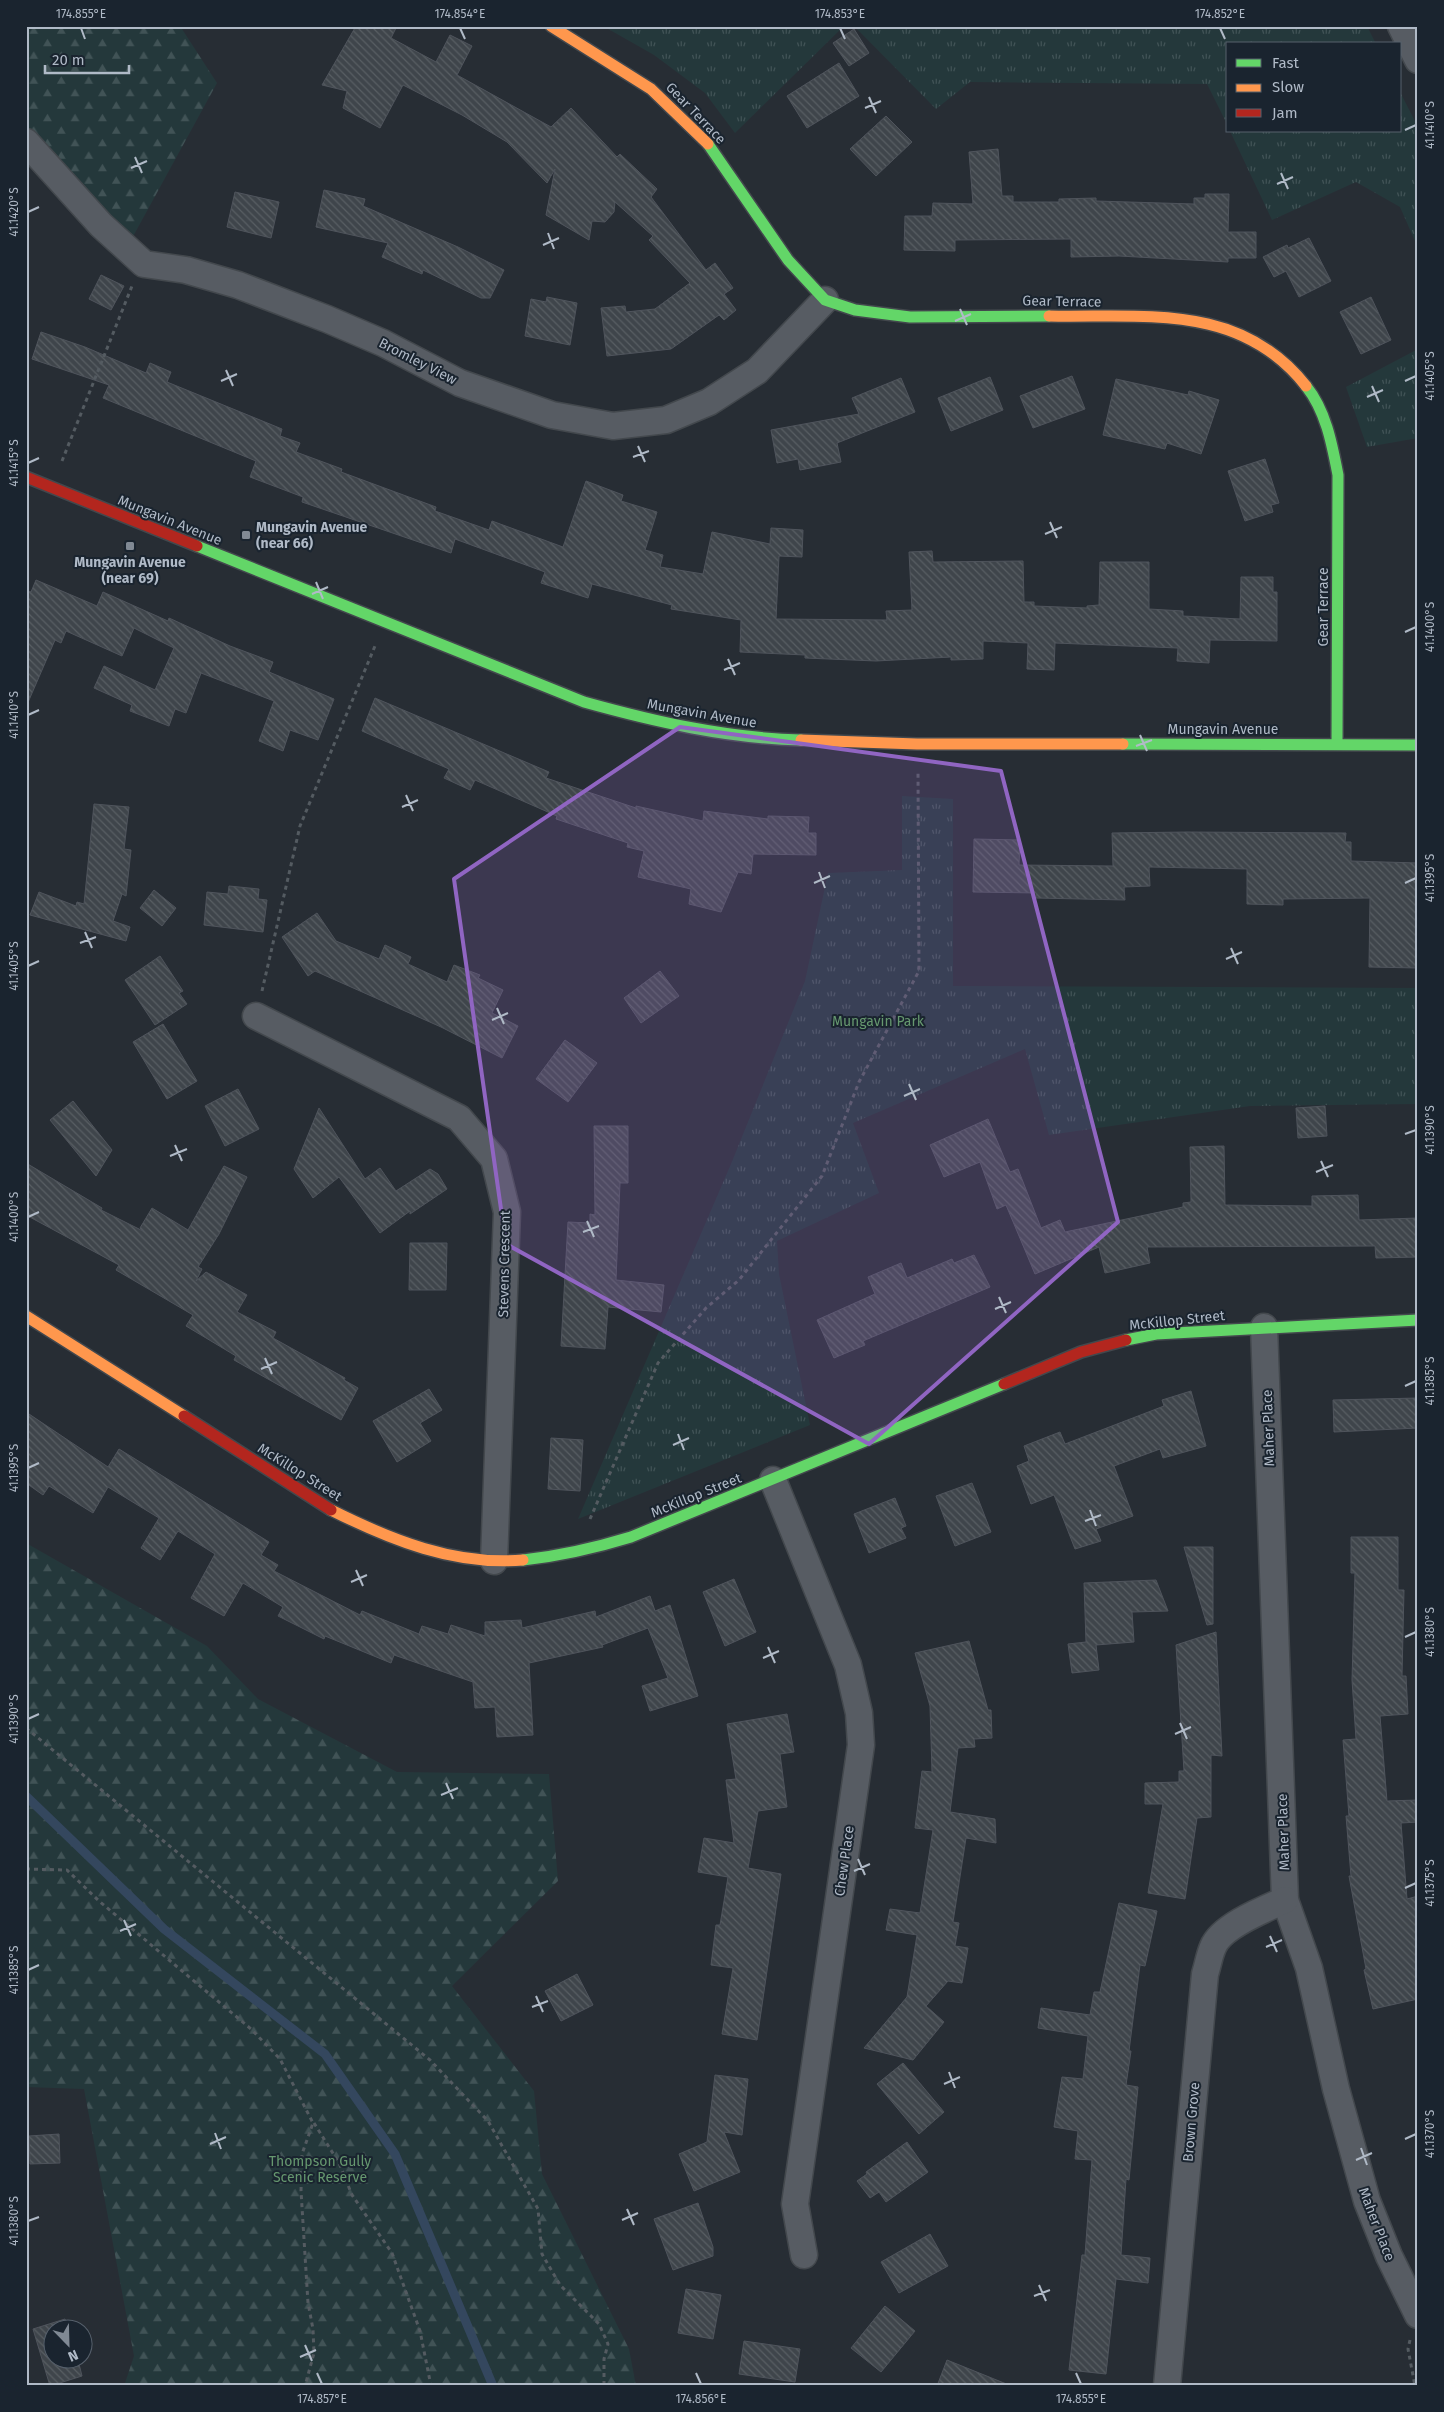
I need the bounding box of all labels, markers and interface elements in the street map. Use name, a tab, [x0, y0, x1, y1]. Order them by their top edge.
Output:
text: 174.855°E	[56, 7, 106, 21]
text: 174.854°E	[434, 7, 486, 21]
text: 174.853°E	[815, 7, 865, 21]
text: 174.852°E	[1195, 7, 1245, 21]
scale bar	[45, 42, 129, 74]
legend	[1226, 42, 1402, 132]
text: 20 m	[52, 51, 85, 69]
text: Fast	[1272, 54, 1299, 72]
text: Slow	[1272, 78, 1304, 96]
street label: Gear Terrace	[662, 79, 729, 148]
text: 41.1410°S	[1423, 100, 1437, 149]
text: Jam	[1272, 104, 1298, 122]
text: 41.1420°S	[7, 187, 21, 237]
street label: Gear Terrace	[1022, 292, 1102, 311]
street label: Bromley View	[376, 335, 460, 388]
text: 41.1405°S	[1423, 351, 1437, 401]
text: 41.1415°S	[7, 439, 21, 487]
street label: Mungavin Avenue	[115, 492, 224, 549]
place label: Mungavin Avenue (near 66)	[256, 519, 368, 552]
marker: Mungavin Avenue (near 66)	[240, 529, 252, 541]
marker: Mungavin Avenue (near 69)	[124, 540, 136, 552]
place label: Mungavin Avenue (near 69)	[74, 554, 186, 587]
street label: Gear Terrace	[1315, 567, 1332, 647]
text: 41.1400°S	[1423, 601, 1437, 652]
text: 41.1410°S	[7, 690, 21, 739]
street label: Mungavin Avenue	[646, 695, 758, 731]
street label: Mungavin Avenue	[1168, 721, 1278, 738]
text: 41.1395°S	[1423, 853, 1437, 902]
text: 41.1405°S	[7, 941, 21, 991]
park label: Mungavin Park	[832, 1013, 925, 1030]
text: 41.1390°S	[1423, 1105, 1437, 1155]
text: 41.1400°S	[7, 1191, 21, 1242]
street label: Stevens Crescent	[495, 1209, 514, 1318]
street label: McKillop Street	[1128, 1307, 1227, 1334]
text: 41.1385°S	[1423, 1356, 1437, 1406]
street label: Maher Place	[1259, 1389, 1278, 1467]
street label: McKillop Street	[254, 1440, 346, 1506]
text: 41.1395°S	[7, 1443, 21, 1492]
street label: McKillop Street	[648, 1469, 745, 1521]
text: 41.1380°S	[1423, 1607, 1437, 1657]
text: 41.1390°S	[7, 1694, 21, 1744]
street label: Maher Place	[1274, 1793, 1293, 1871]
street label: Chew Place	[831, 1825, 858, 1897]
text: 41.1375°S	[1423, 1859, 1437, 1907]
text: 41.1385°S	[7, 1945, 21, 1995]
street label: Brown Grove	[1180, 2081, 1203, 2163]
text: 41.1370°S	[1423, 2109, 1437, 2158]
park label: Thompson Gully Scenic Reserve	[269, 2153, 371, 2186]
street label: Maher Place	[1355, 2185, 1398, 2263]
text: 41.1380°S	[7, 2196, 21, 2246]
north arrow	[42, 2320, 92, 2370]
text: N	[65, 2346, 80, 2365]
text: 174.857°E	[297, 2392, 347, 2406]
text: 174.856°E	[676, 2392, 726, 2406]
text: 174.855°E	[1056, 2392, 1106, 2406]

